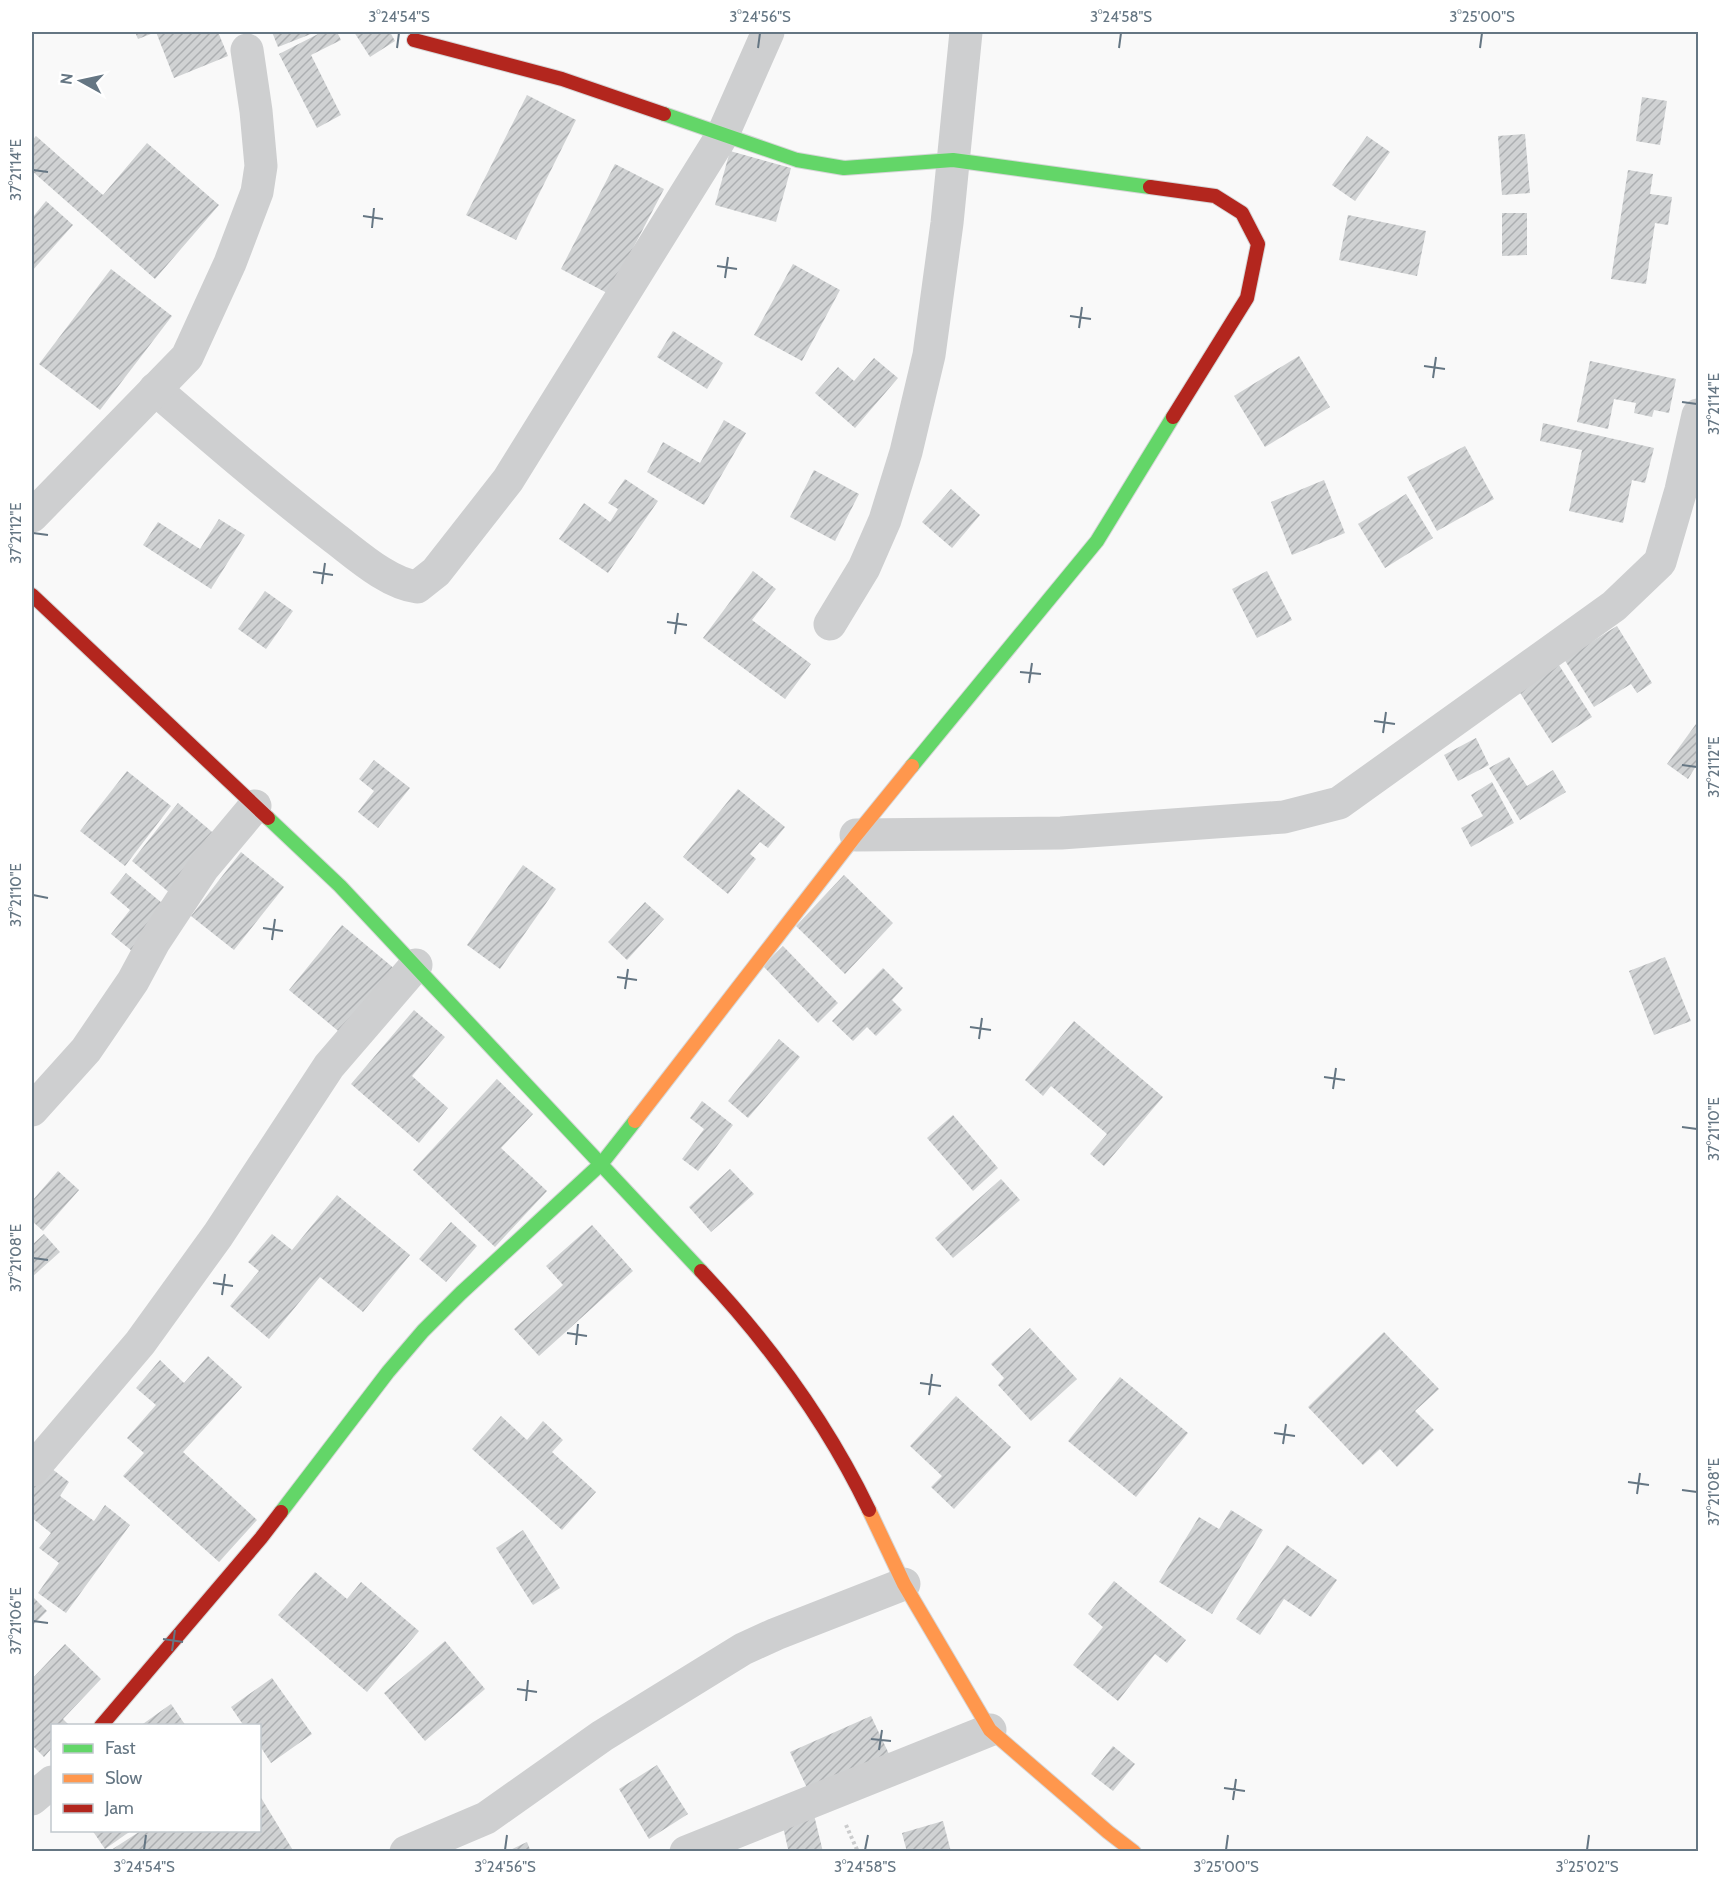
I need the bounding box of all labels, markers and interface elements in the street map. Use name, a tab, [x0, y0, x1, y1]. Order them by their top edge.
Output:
text: 3°24'54"S	[368, 8, 430, 26]
text: 3°24'56"S	[729, 8, 791, 26]
text: 3°24'58"S	[1090, 8, 1152, 26]
text: 3°25'00"S	[1449, 8, 1515, 26]
north arrow	[51, 51, 111, 111]
text: N	[56, 72, 77, 86]
text: 37°21'14"E	[7, 139, 25, 201]
text: 37°21'14"E	[1705, 373, 1723, 435]
text: 37°21'12"E	[7, 502, 25, 564]
text: 37°21'12"E	[1705, 736, 1723, 798]
text: 37°21'10"E	[7, 863, 25, 927]
text: 37°21'10"E	[1705, 1097, 1723, 1161]
text: 37°21'08"E	[7, 1224, 25, 1292]
text: 37°21'08"E	[1705, 1458, 1723, 1526]
text: 37°21'06"E	[7, 1587, 25, 1655]
legend	[51, 1724, 261, 1832]
text: Fast	[105, 1737, 136, 1759]
text: Slow	[105, 1767, 142, 1789]
text: Jam	[104, 1797, 134, 1819]
text: 3°24'54"S	[113, 1858, 175, 1876]
text: 3°24'56"S	[474, 1858, 536, 1876]
text: 3°24'58"S	[834, 1858, 896, 1876]
text: 3°25'00"S	[1193, 1858, 1259, 1876]
text: 3°25'02"S	[1556, 1858, 1619, 1876]

